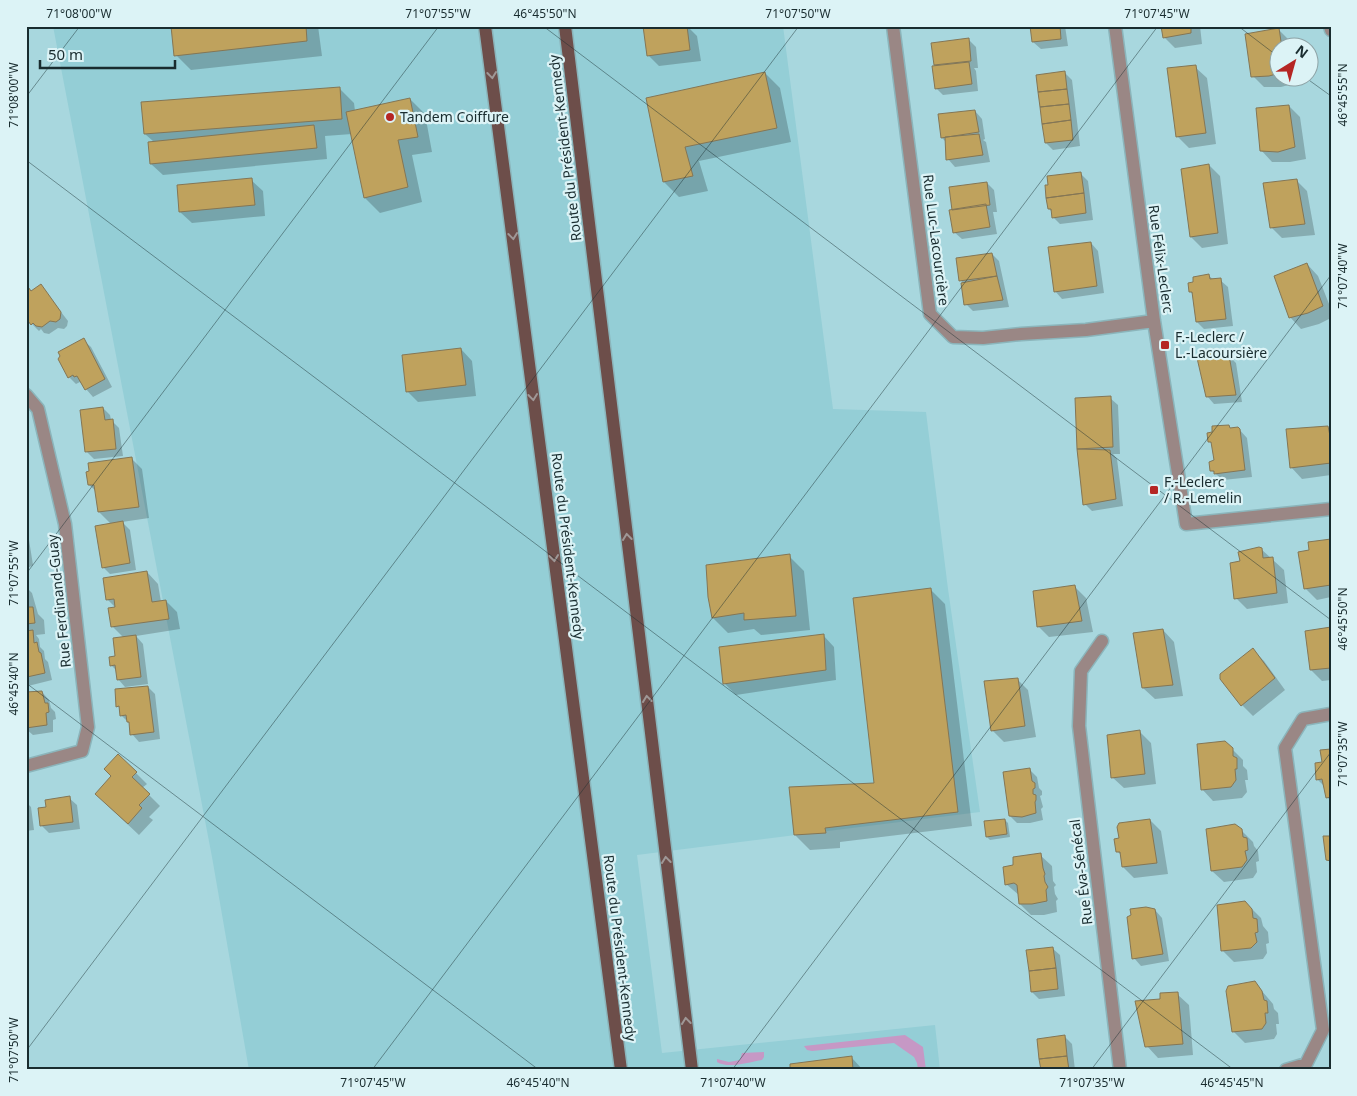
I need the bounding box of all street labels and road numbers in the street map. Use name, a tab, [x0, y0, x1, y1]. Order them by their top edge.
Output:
street label: Route du Président-Kennedy	[544, 53, 585, 242]
street label: Rue Luc-Lacourcière	[919, 173, 954, 307]
street label: Rue Félix-Leclerc	[1145, 204, 1179, 314]
street label: Route du Président-Kennedy	[548, 452, 589, 641]
street label: Rue Ferdinand-Guay	[42, 533, 75, 669]
street label: Rue Éva-Sénécal	[1065, 818, 1096, 926]
street label: Route du Président-Kennedy	[600, 854, 641, 1043]

